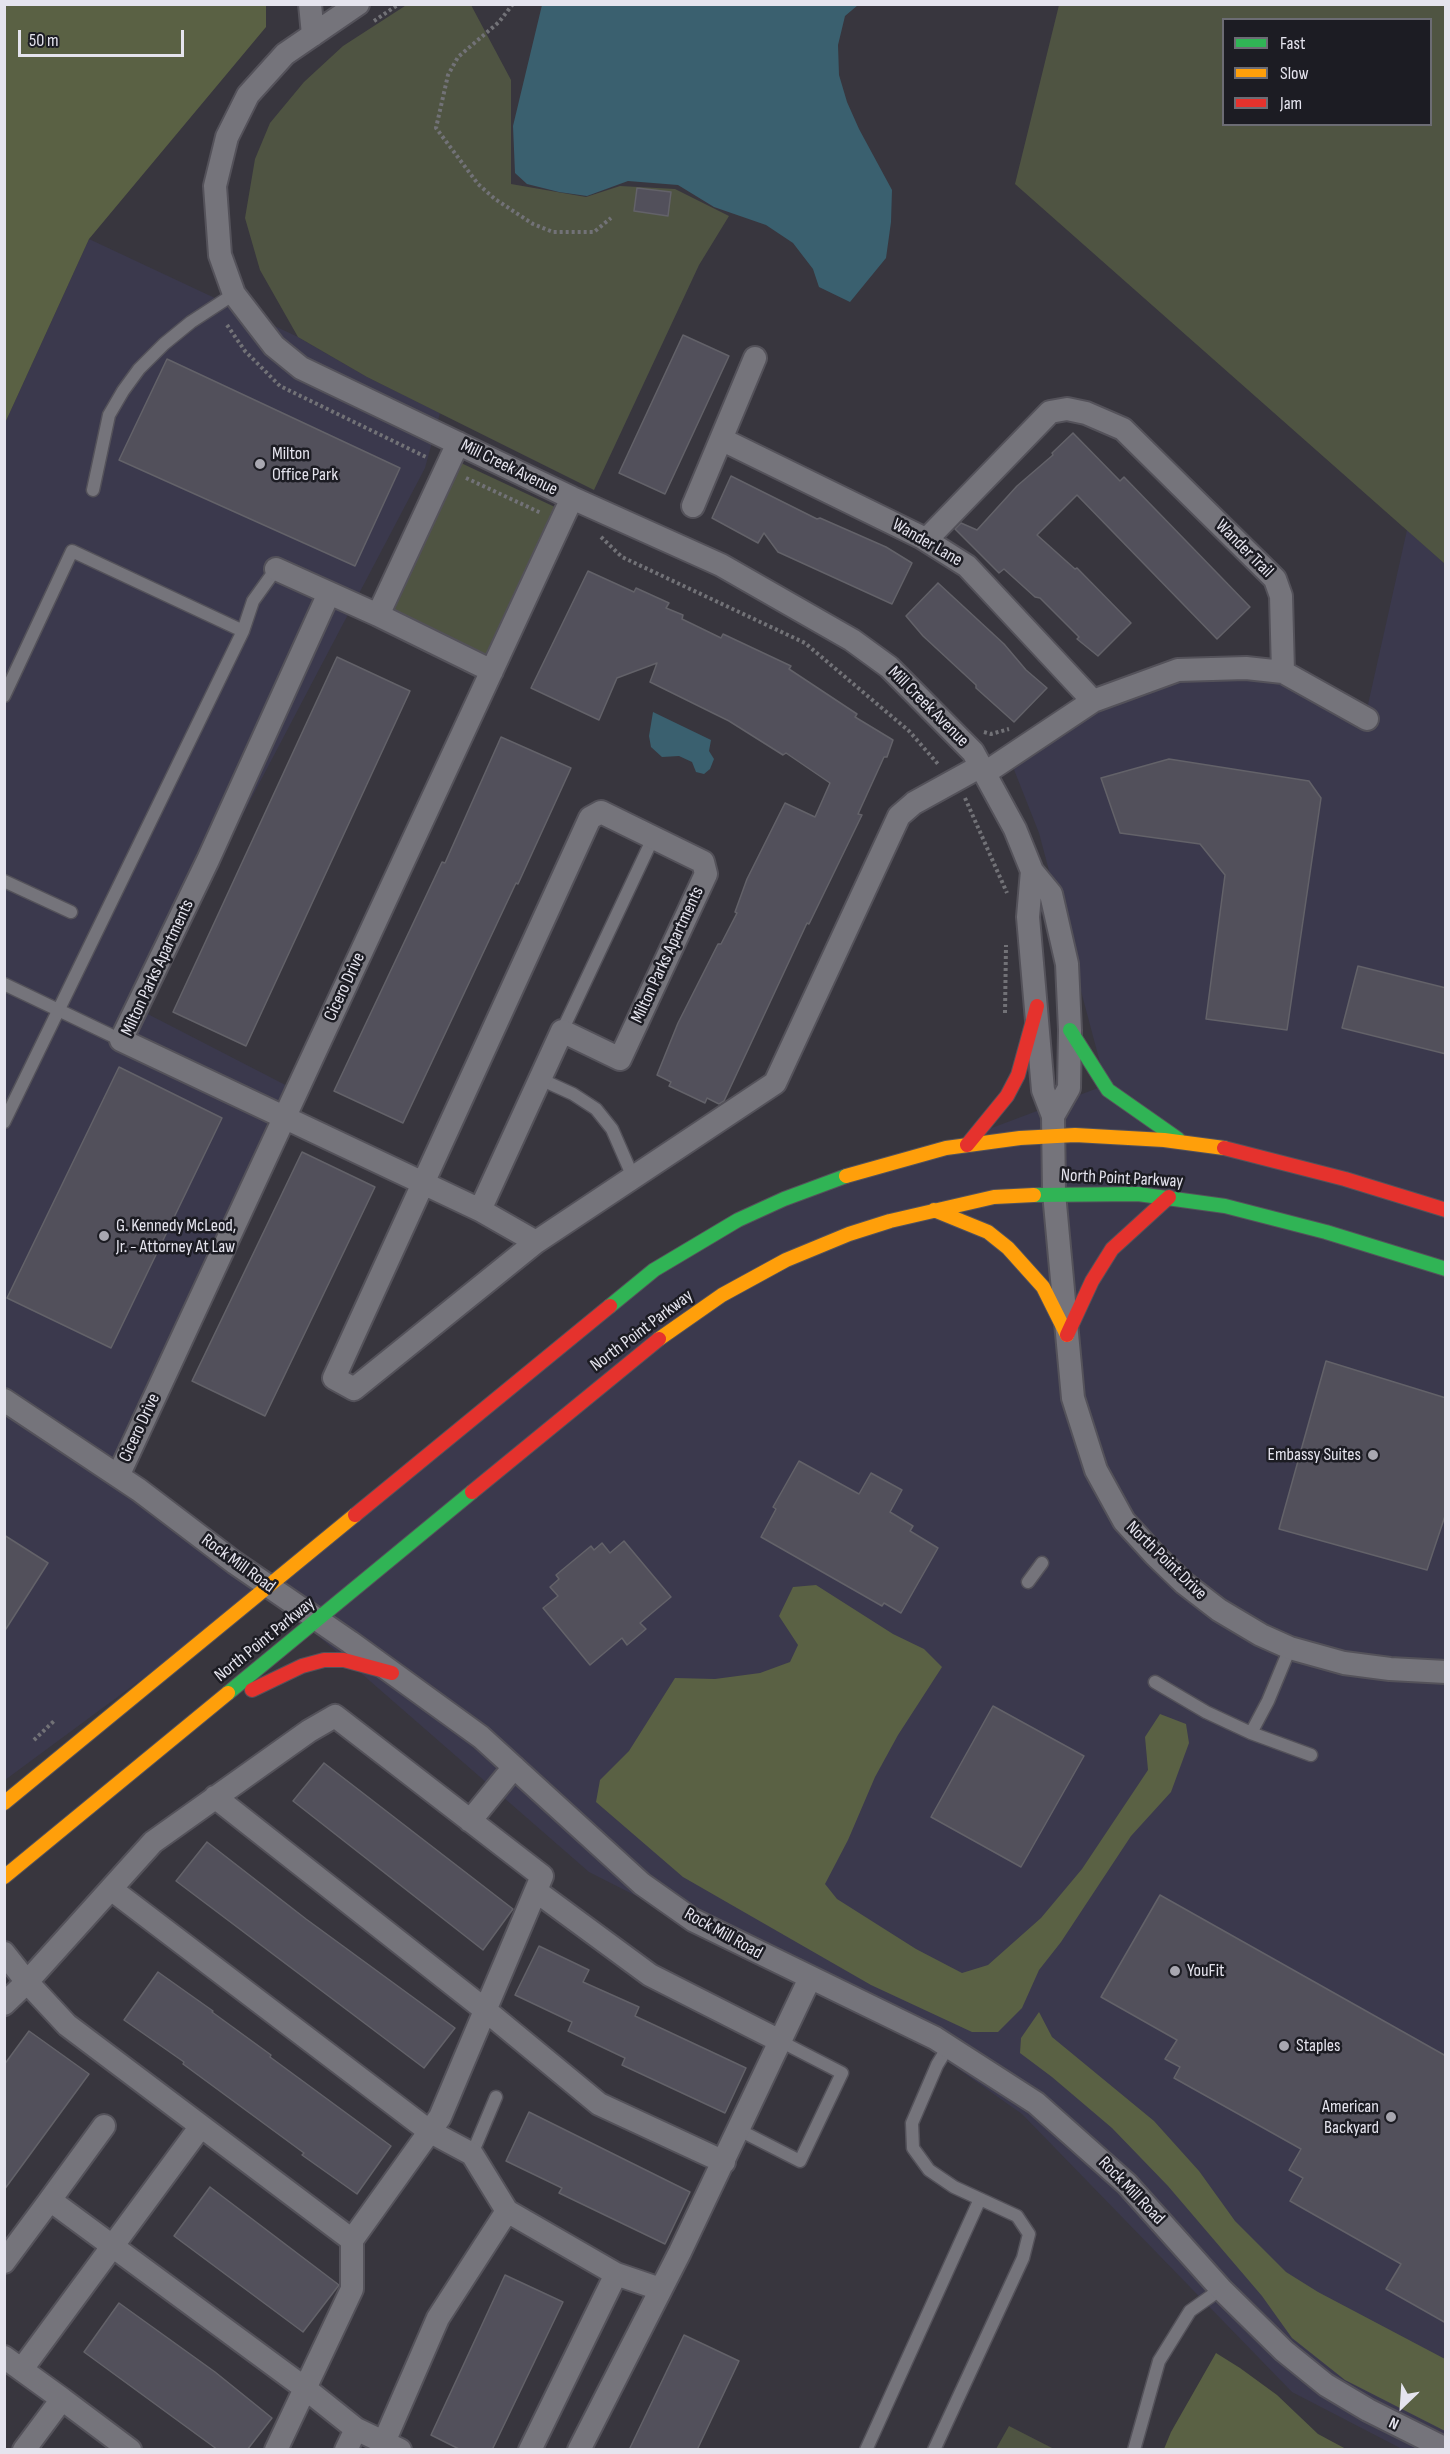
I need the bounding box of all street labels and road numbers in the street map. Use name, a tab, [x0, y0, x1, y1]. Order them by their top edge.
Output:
street label: Mill Creek Avenue	[457, 435, 561, 501]
street label: Wander Lane	[888, 514, 966, 572]
street label: Wander Trail	[1211, 516, 1277, 582]
street label: Mill Creek Avenue	[883, 662, 973, 752]
street label: Milton Parks Apartments	[627, 883, 709, 1027]
street label: Milton Parks Apartments	[117, 896, 199, 1040]
street label: Cicero Drive	[320, 949, 370, 1025]
street label: North Point Parkway	[1060, 1165, 1184, 1193]
street label: North Point Parkway	[587, 1285, 697, 1377]
street label: Cicero Drive	[115, 1390, 165, 1466]
street label: North Point Drive	[1121, 1517, 1211, 1605]
street label: Rock Mill Road	[197, 1530, 279, 1598]
street label: North Point Parkway	[211, 1593, 319, 1687]
street label: Rock Mill Road	[680, 1904, 766, 1964]
street label: Rock Mill Road	[1093, 2153, 1169, 2229]

